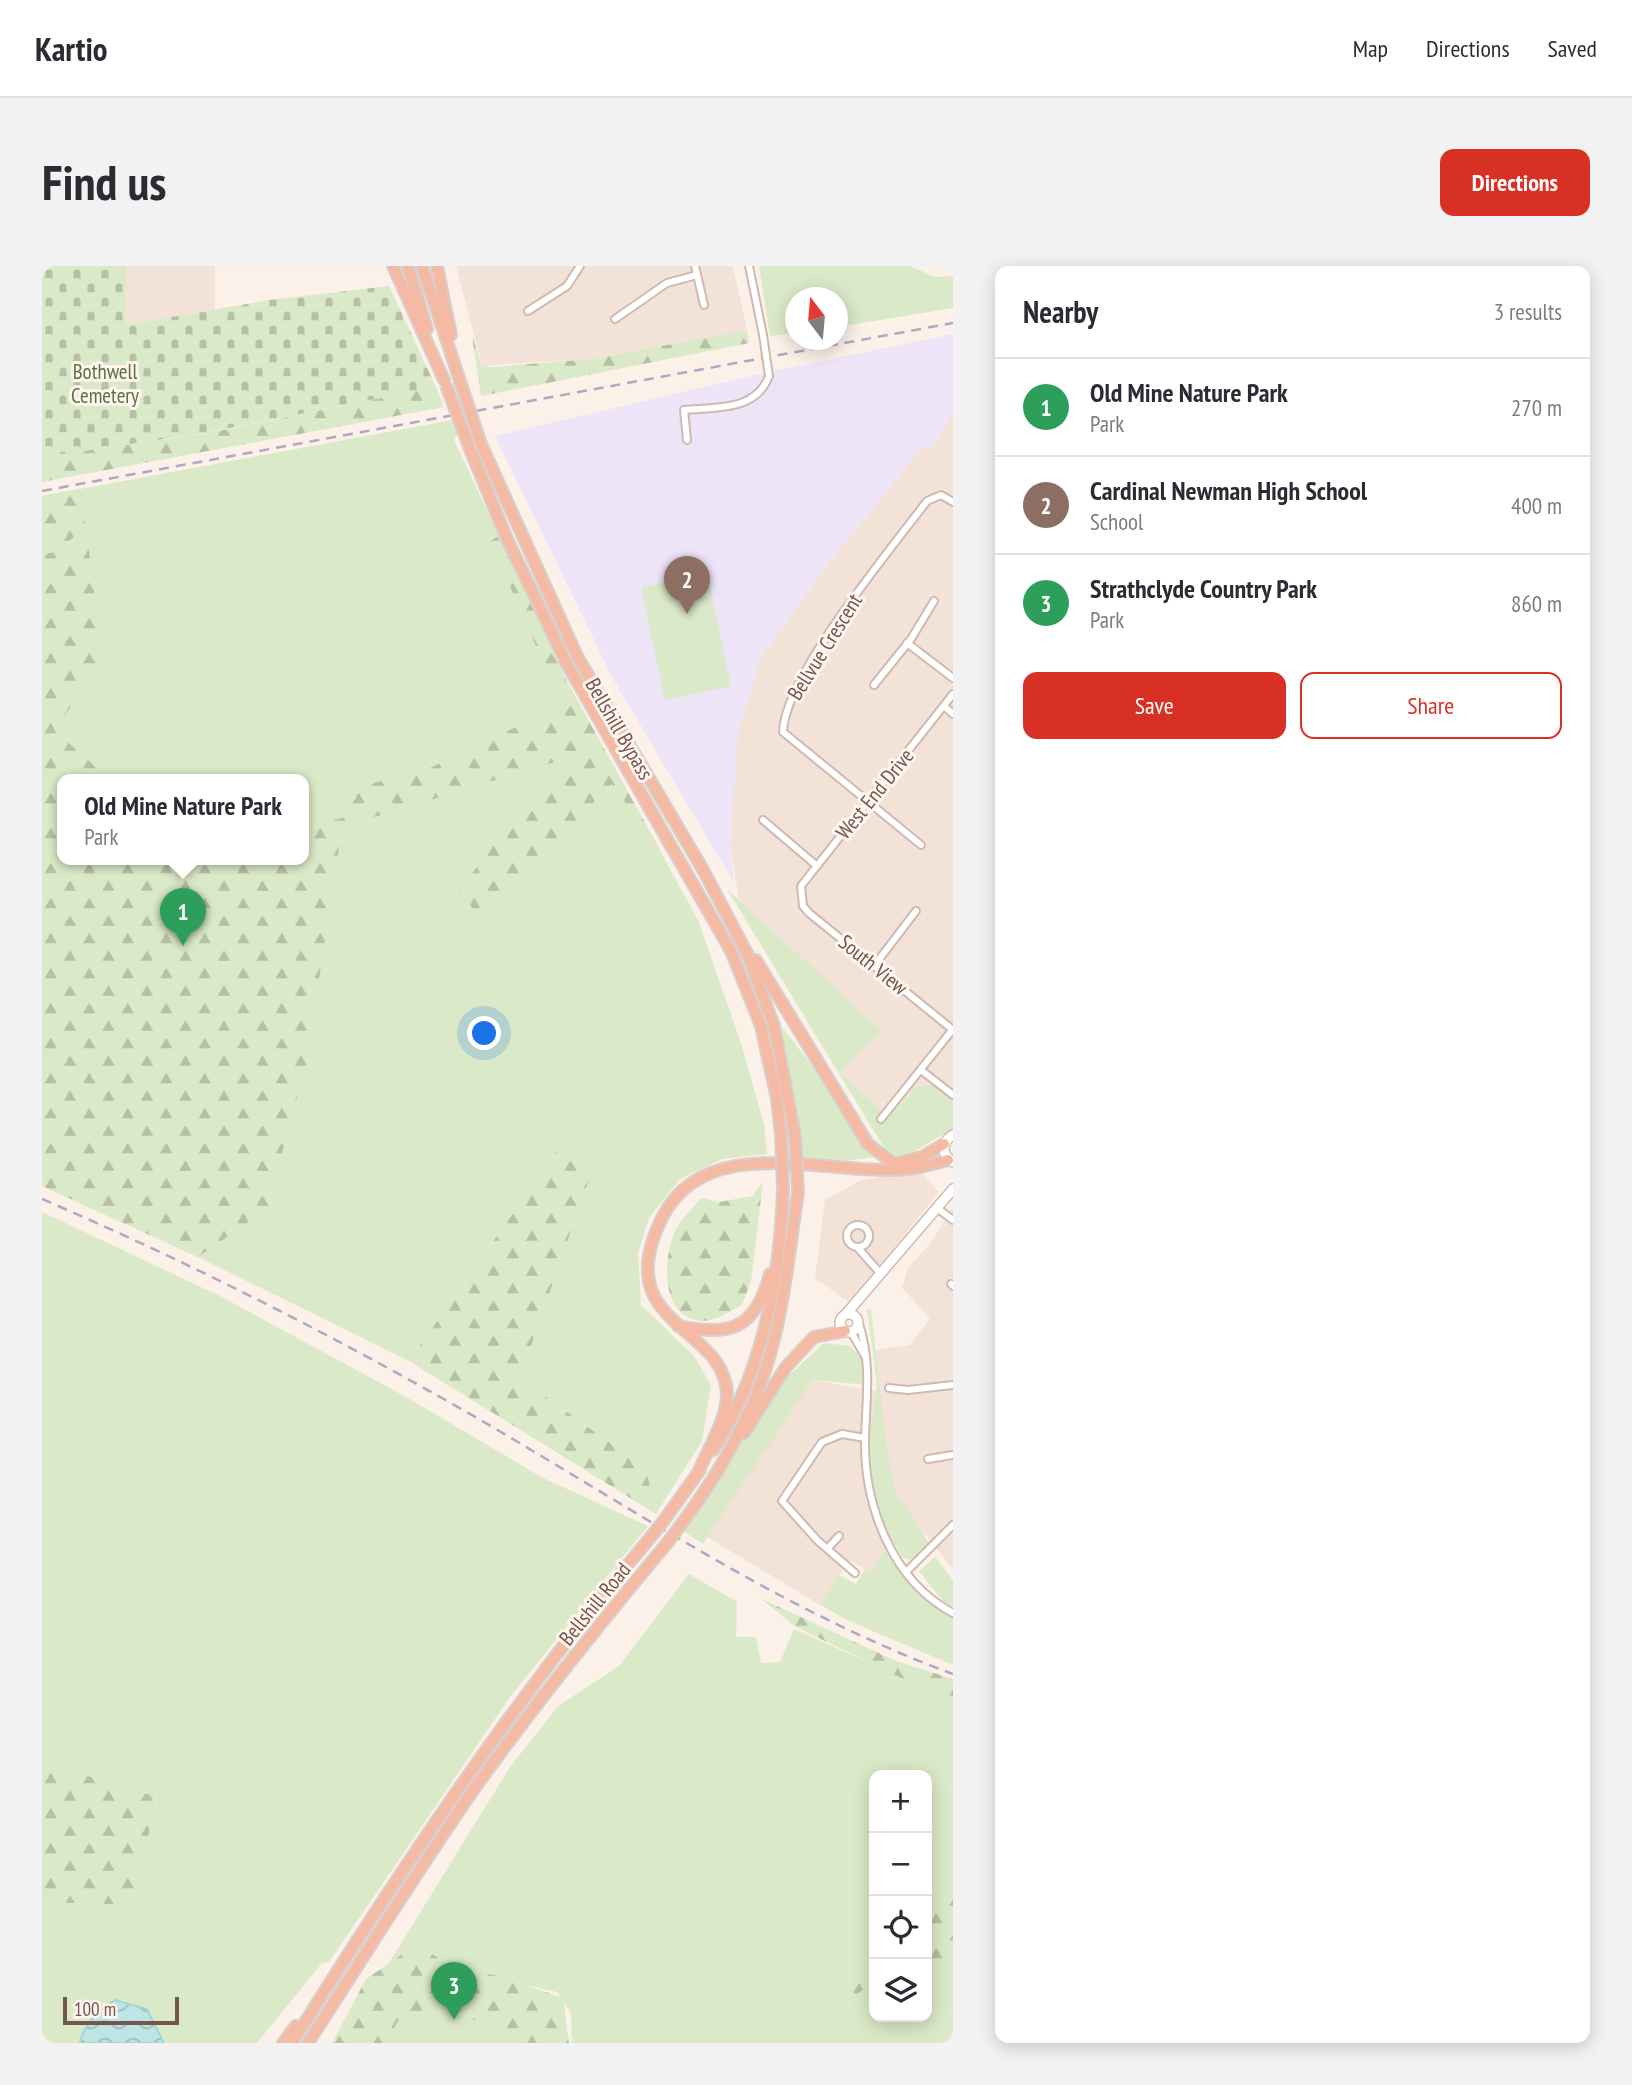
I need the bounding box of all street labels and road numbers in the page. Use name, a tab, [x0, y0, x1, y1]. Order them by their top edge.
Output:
street label: Bellvue Crescent	[781, 588, 868, 705]
street label: Bellshill Bypass	[579, 673, 659, 784]
street label: West End Drive	[830, 743, 919, 845]
street label: South View	[833, 929, 914, 1001]
street label: Bellshill Road	[553, 1557, 636, 1651]

